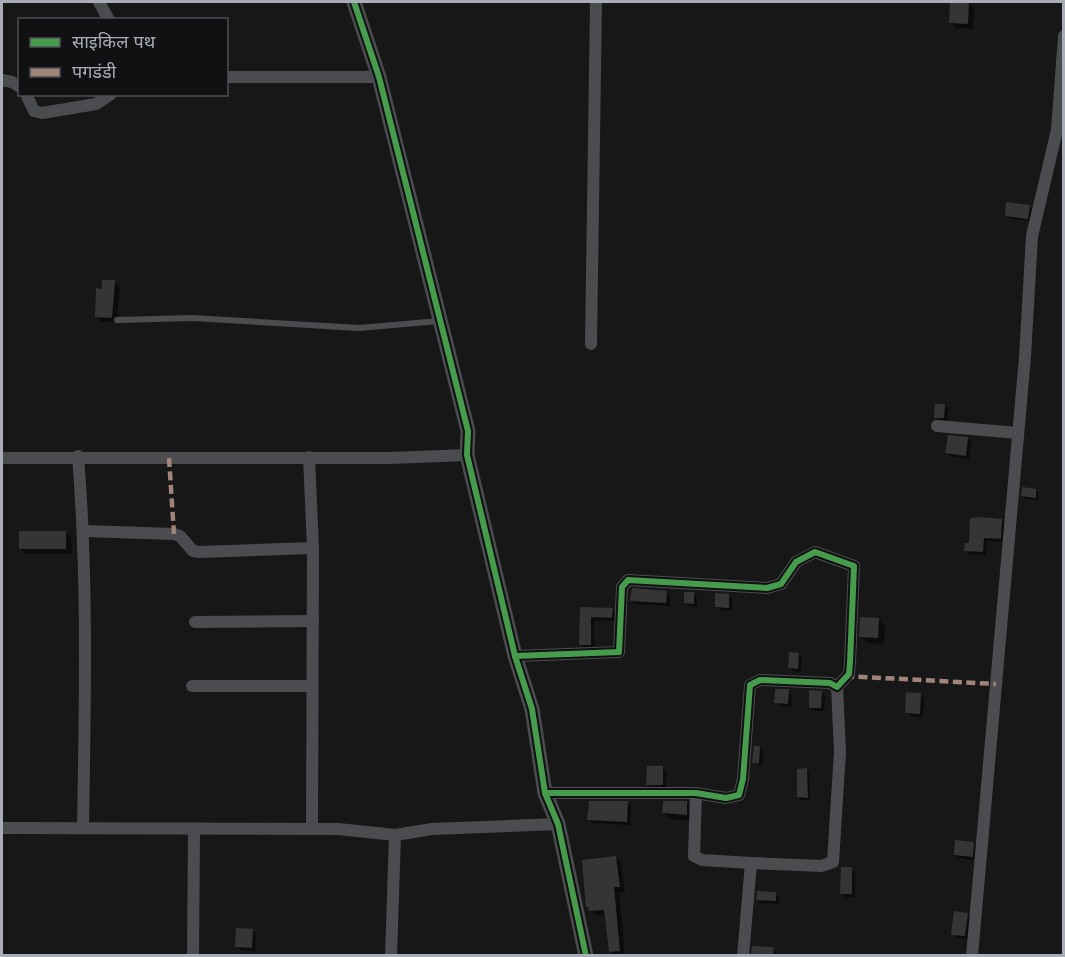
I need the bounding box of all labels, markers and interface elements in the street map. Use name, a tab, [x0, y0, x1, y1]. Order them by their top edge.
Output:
legend	[18, 18, 228, 96]
text: साइकिल पथ	[72, 31, 156, 52]
text: पगडंडी	[72, 61, 117, 82]

